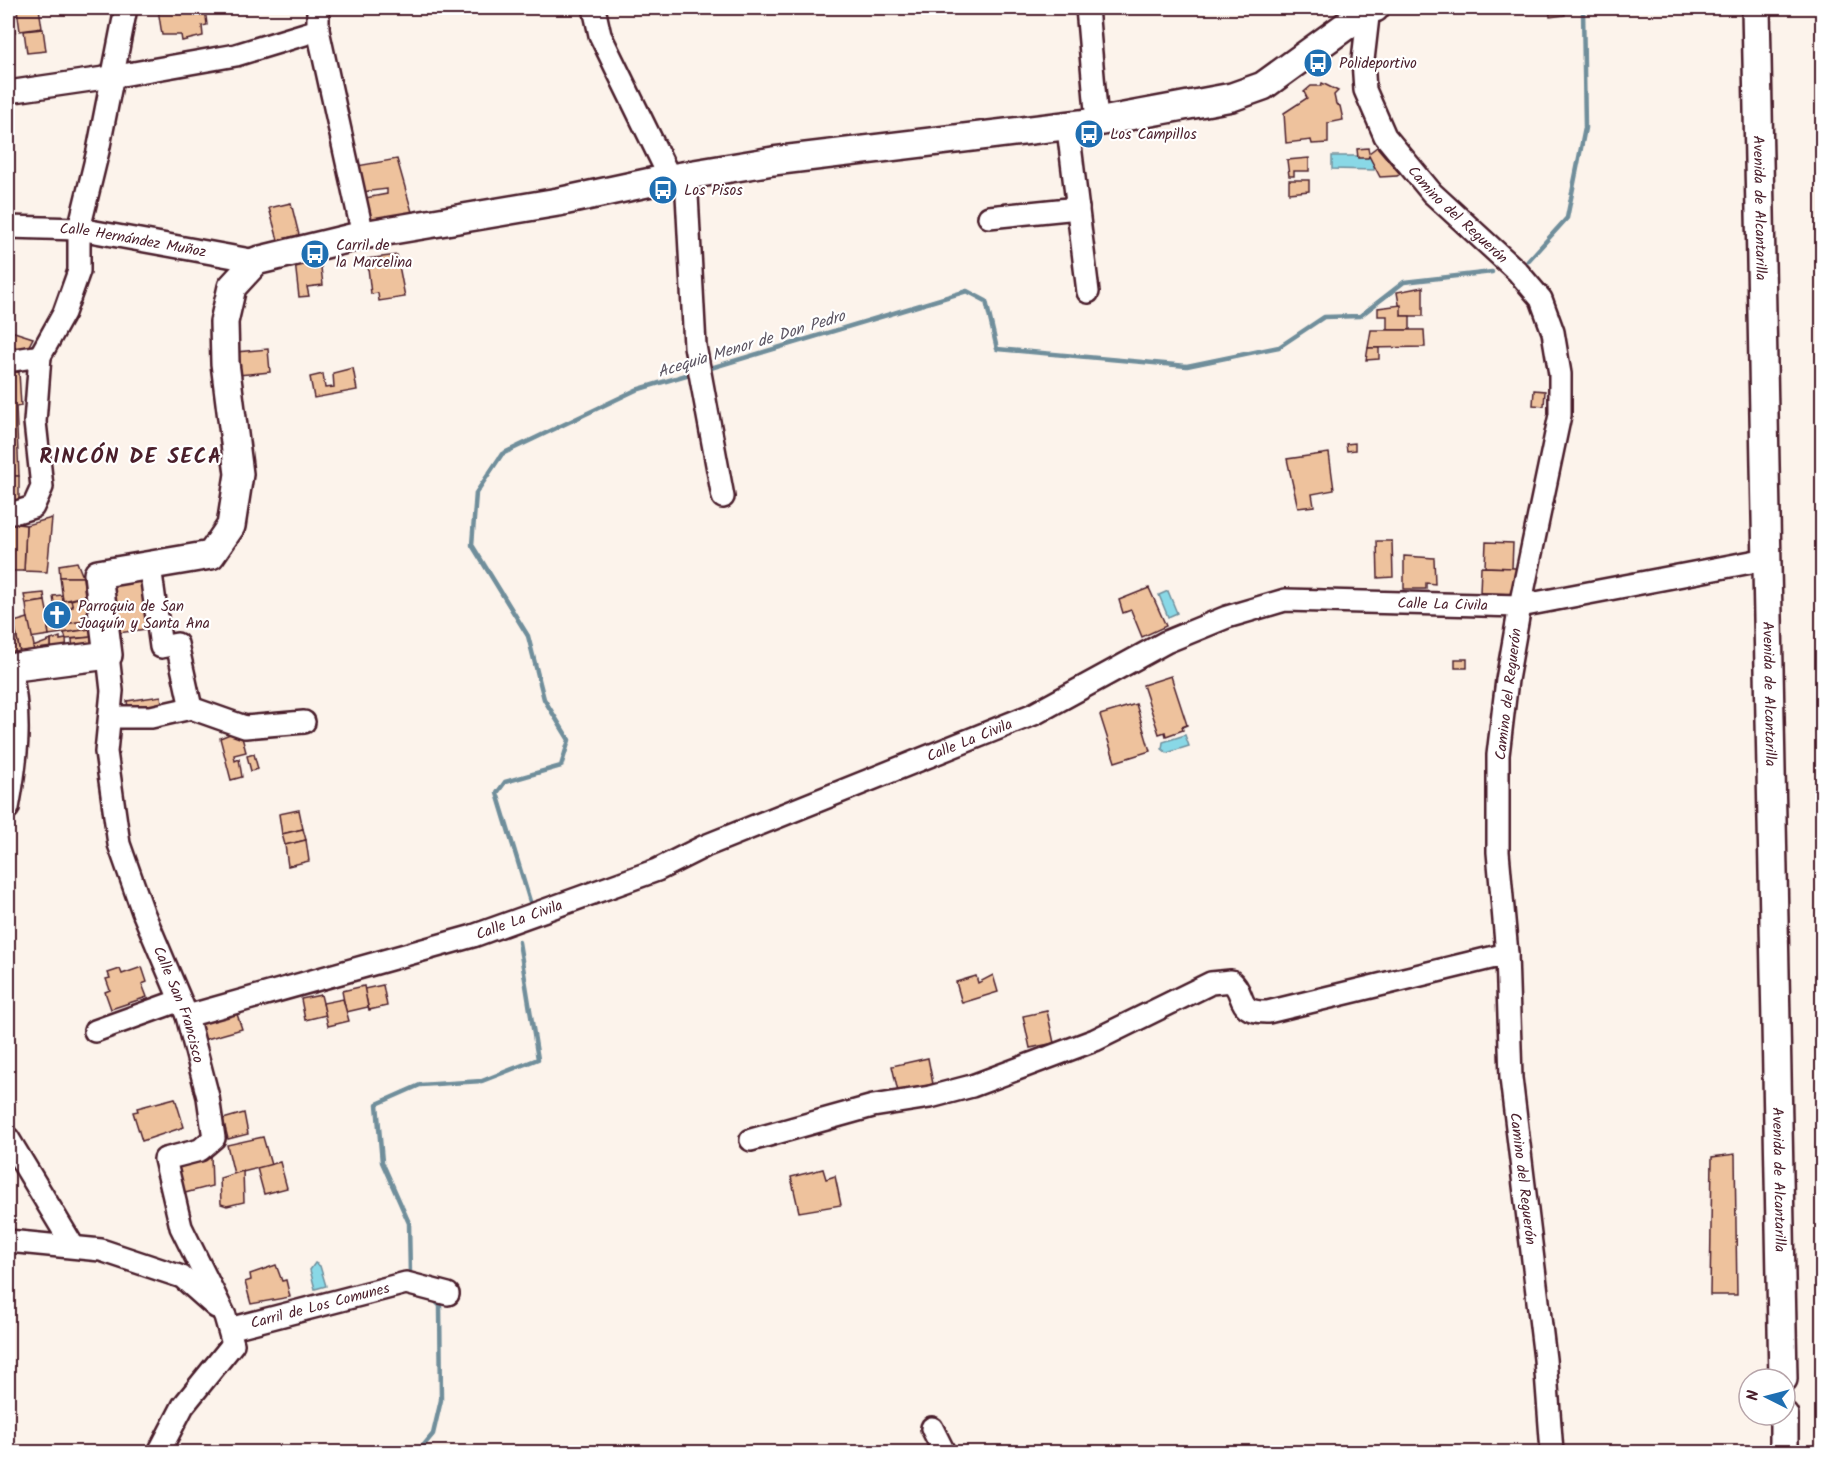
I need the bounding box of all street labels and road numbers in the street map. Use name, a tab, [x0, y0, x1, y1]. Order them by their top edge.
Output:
street label: Avenida de Alcantarilla	[1746, 135, 1772, 281]
street label: Camino del Reguerón	[1401, 161, 1513, 270]
street label: Calle Hernández Muñoz	[59, 217, 208, 265]
street label: Calle La Civila	[1397, 592, 1488, 618]
street label: Avenida de Alcantarilla	[1755, 621, 1782, 767]
street label: Camino del Reguerón	[1489, 627, 1529, 761]
street label: Calle La Civila	[923, 713, 1016, 769]
street label: Calle La Civila	[473, 894, 566, 947]
street label: Calle San Francisco	[146, 943, 210, 1066]
street label: Avenida de Alcantarilla	[1765, 1107, 1792, 1253]
street label: Camino del Reguerón	[1502, 1111, 1542, 1246]
street label: Carril de Los Comunes	[248, 1277, 393, 1336]

